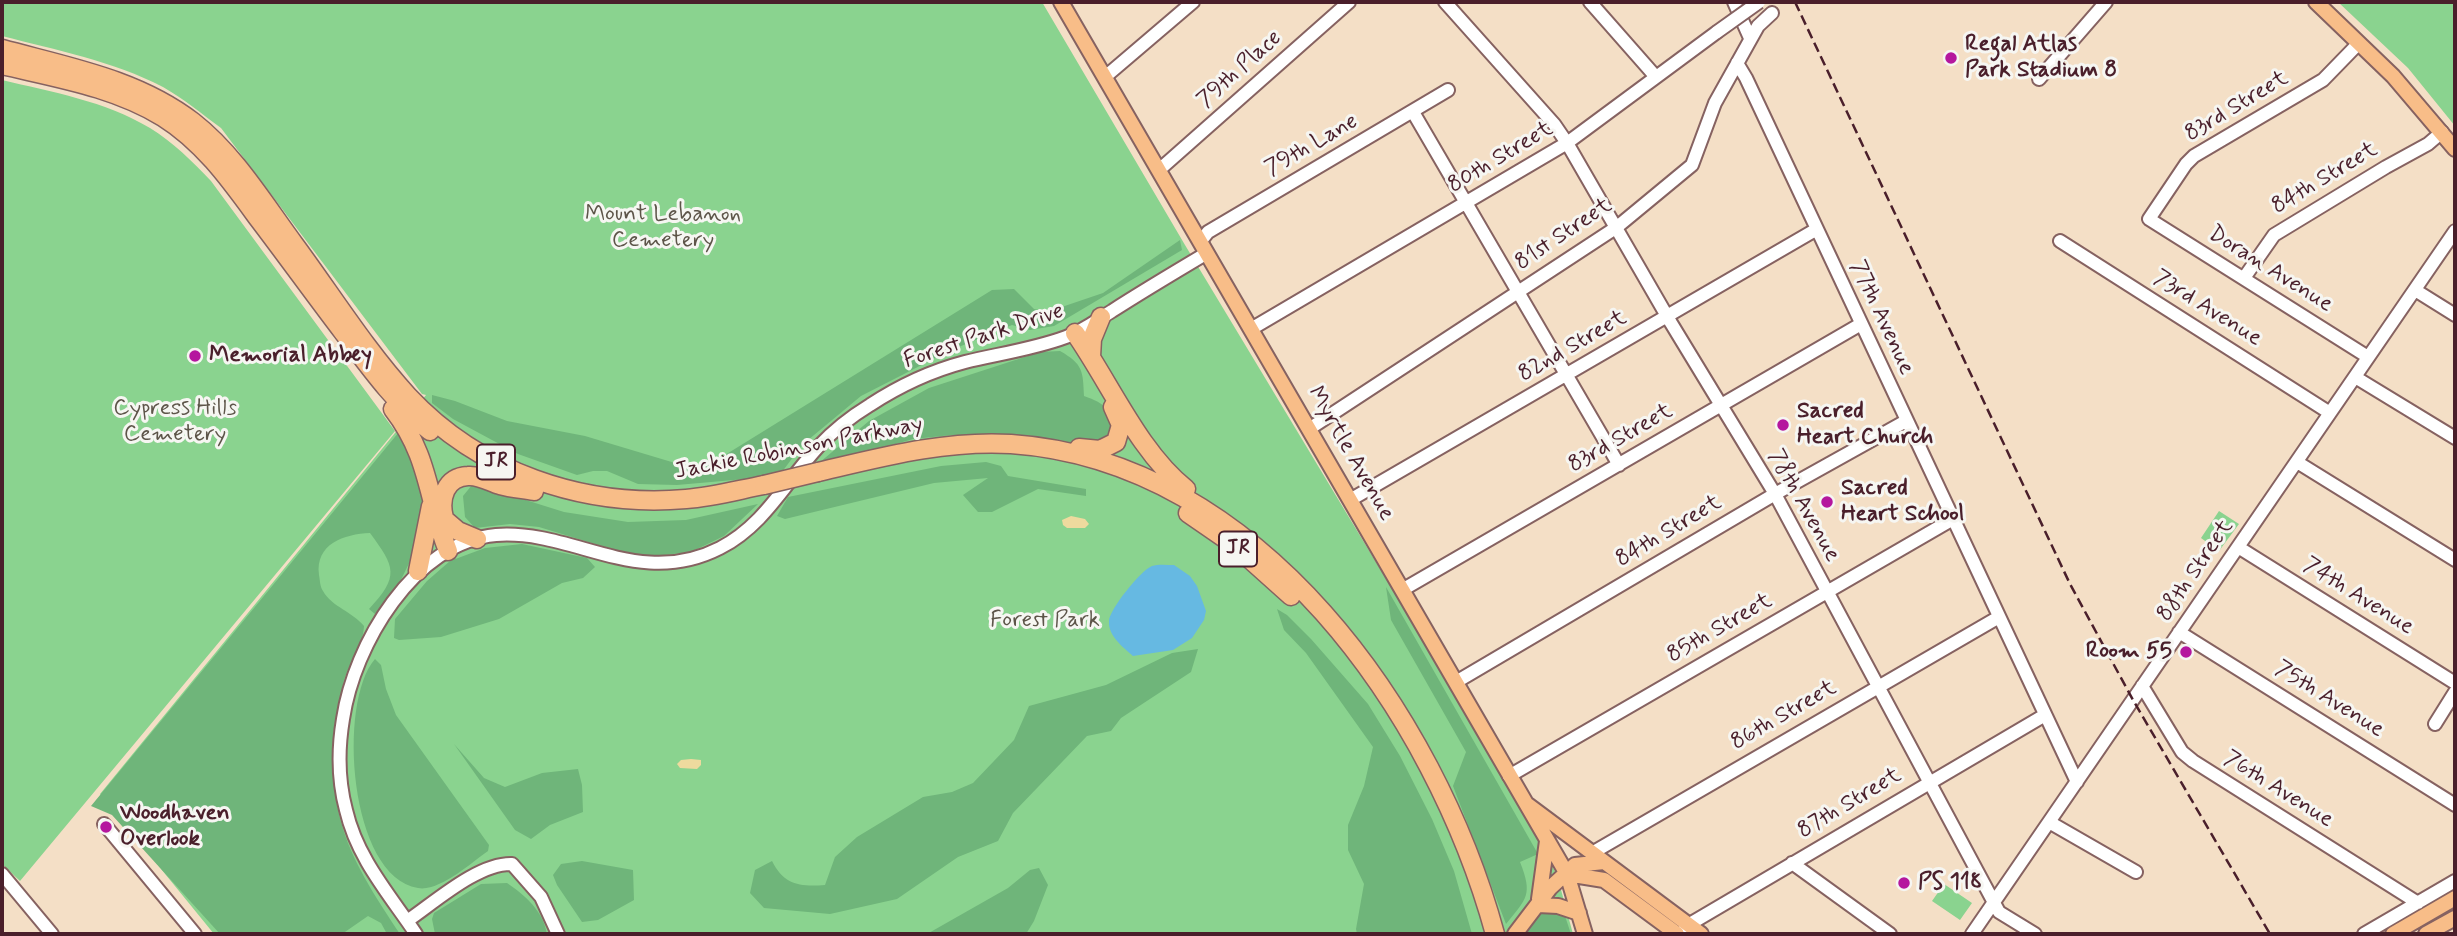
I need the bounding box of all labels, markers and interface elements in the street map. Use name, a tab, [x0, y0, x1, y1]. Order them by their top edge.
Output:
street label: 79th Place	[1192, 25, 1288, 115]
place label: Regal Atlas Park Stadium 8	[1965, 31, 2117, 85]
marker: Regal Atlas Park Stadium 8	[1943, 50, 1959, 66]
street label: 83rd Street	[2180, 65, 2294, 149]
street label: 79th Lane	[1261, 108, 1363, 184]
street label: 80th Street	[1444, 116, 1558, 200]
street label: 84th Street	[2267, 137, 2383, 221]
street label: 81st Street	[1510, 193, 1618, 277]
park label: Mount Lebanon Cemetery	[585, 201, 741, 255]
street label: Doran Avenue	[2203, 221, 2337, 319]
street label: 77th Avenue	[1842, 256, 1920, 380]
street label: 73rd Avenue	[2148, 265, 2266, 353]
street label: Forest Park Drive	[901, 298, 1067, 376]
street label: 82nd Street	[1514, 305, 1632, 389]
place label: Memorial Abbey	[209, 342, 372, 370]
marker: Memorial Abbey	[187, 348, 203, 364]
street label: Myrtle Avenue	[1300, 382, 1400, 526]
park label: Cypress Hills Cemetery	[113, 395, 237, 449]
street label: 83rd Street	[1564, 398, 1678, 480]
place label: Sacred Heart Church	[1797, 398, 1933, 452]
street label: Jackie Robinson Parkway	[673, 411, 925, 487]
marker: Sacred Heart Church	[1775, 417, 1791, 433]
road number: JR	[477, 444, 515, 480]
street label: 78th Avenue	[1761, 445, 1845, 567]
place label: Sacred Heart School	[1841, 475, 1964, 529]
street label: 84th Street	[1611, 490, 1727, 574]
marker: Sacred Heart School	[1819, 494, 1835, 510]
street label: 88th Street	[2152, 515, 2240, 627]
road number: JR	[1219, 532, 1257, 566]
street label: 74th Avenue	[2297, 552, 2419, 642]
street label: 85th Street	[1663, 588, 1777, 670]
park label: Forest Park	[990, 607, 1100, 635]
place label: Room 55	[2086, 638, 2172, 666]
marker: Room 55	[2178, 644, 2194, 660]
street label: 75th Avenue	[2269, 655, 2389, 745]
street label: 86th Street	[1726, 675, 1842, 757]
street label: 76th Avenue	[2218, 745, 2338, 835]
street label: 87th Street	[1793, 762, 1907, 846]
place label: Woodhaven Overlook	[120, 800, 230, 854]
marker: Woodhaven Overlook	[98, 819, 114, 835]
place label: PS 118	[1918, 869, 1982, 897]
marker: PS 118	[1896, 875, 1912, 891]

